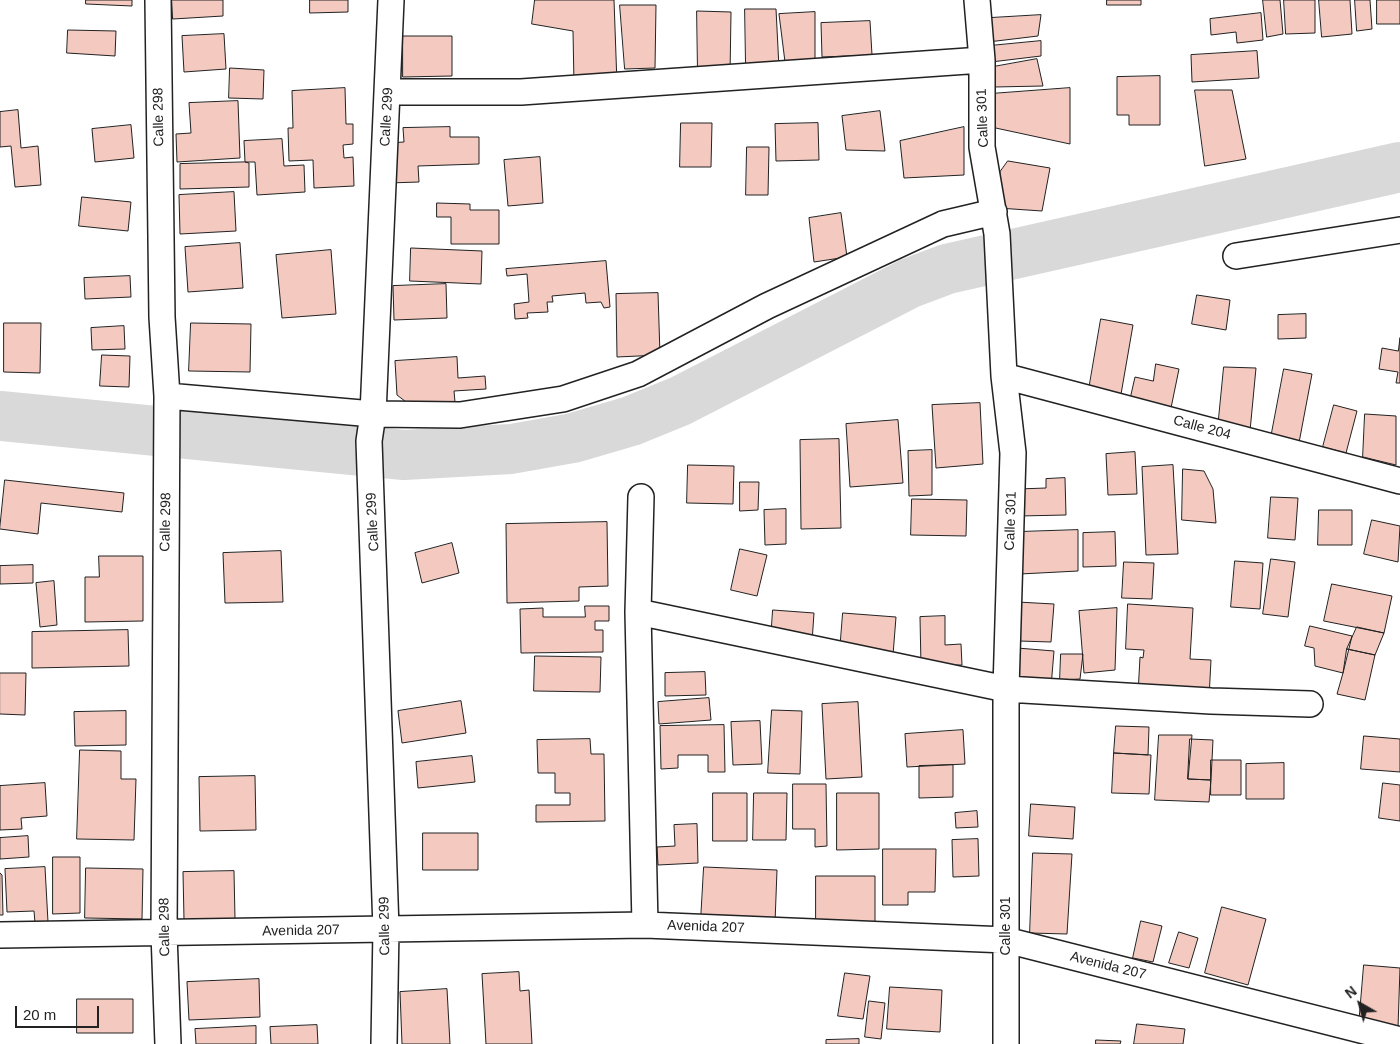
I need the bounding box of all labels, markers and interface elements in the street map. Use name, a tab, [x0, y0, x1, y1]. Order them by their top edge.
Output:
street label: Calle 298	[150, 87, 168, 147]
street label: Calle 299	[377, 87, 397, 147]
street label: Calle 301	[974, 88, 992, 148]
street label: Calle 204	[1171, 412, 1233, 444]
street label: Calle 301	[1002, 491, 1020, 551]
street label: Calle 298	[157, 492, 175, 552]
street label: Calle 299	[363, 492, 383, 552]
street label: Calle 299	[376, 896, 394, 956]
street label: Calle 301	[998, 896, 1014, 956]
street label: Calle 298	[156, 897, 174, 957]
street label: Avenida 207	[667, 917, 745, 937]
street label: Avenida 207	[262, 922, 340, 940]
street label: Avenida 207	[1068, 948, 1148, 984]
north arrow	[1335, 979, 1385, 1029]
text: N	[1342, 983, 1360, 1002]
scale bar	[18, 996, 101, 1028]
text: 20 m	[23, 1006, 56, 1023]

